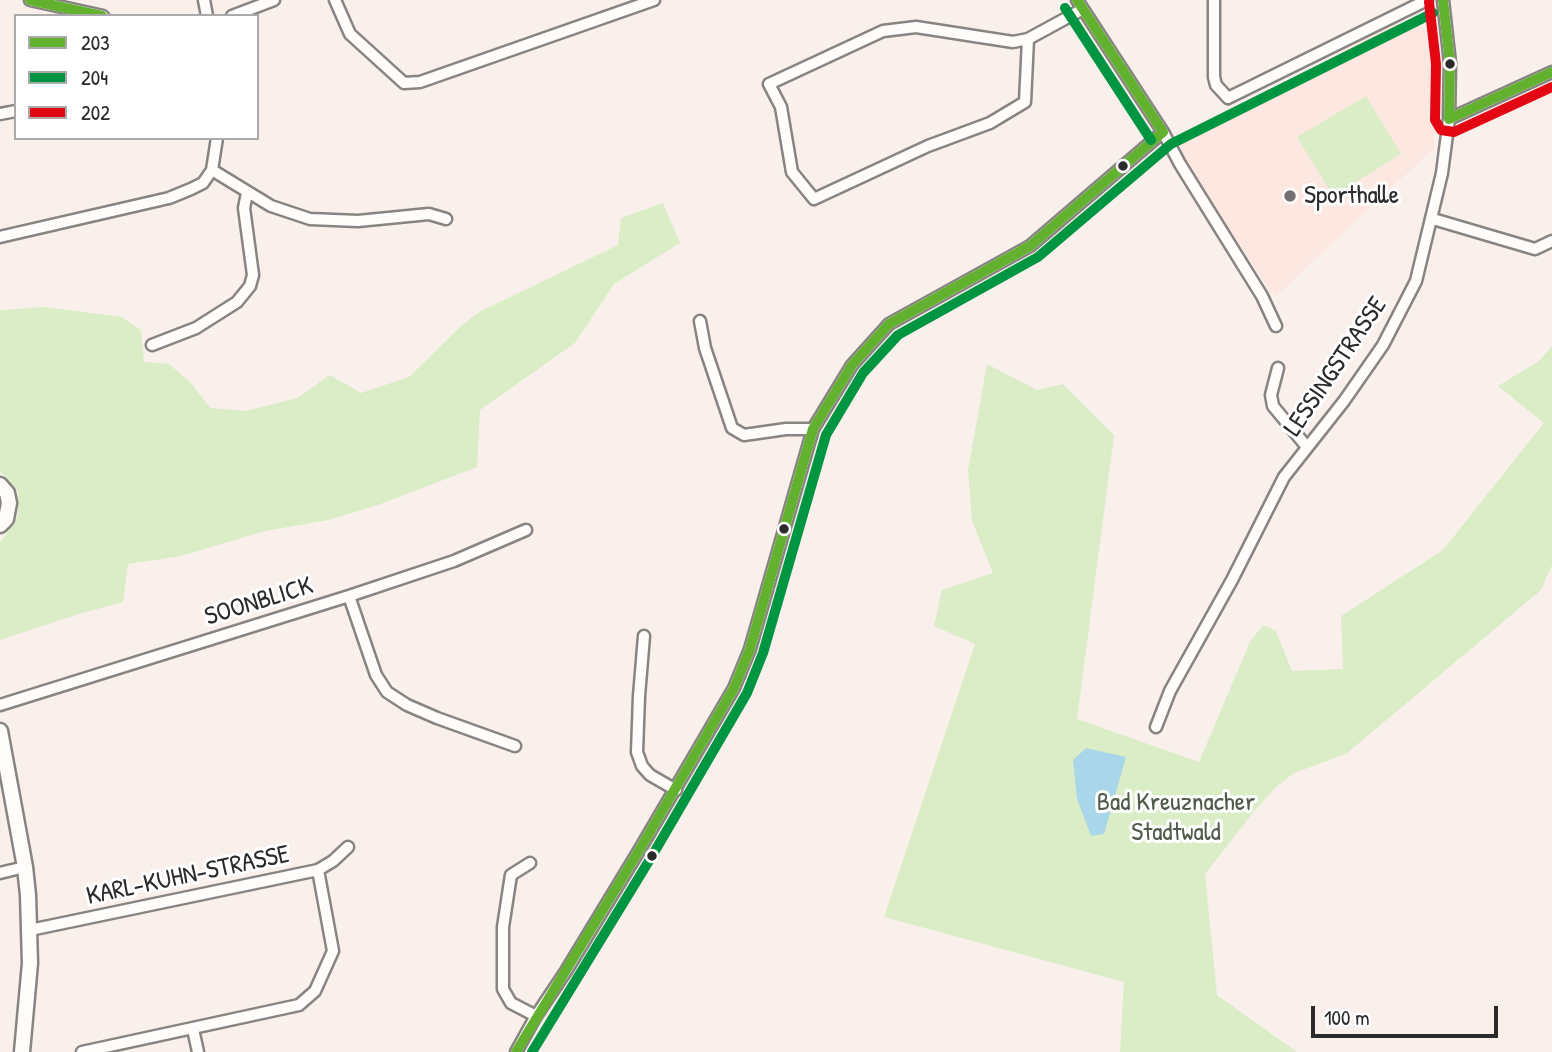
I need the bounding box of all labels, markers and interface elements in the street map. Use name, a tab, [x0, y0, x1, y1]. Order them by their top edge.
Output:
legend	[14, 14, 259, 140]
text: 203	[81, 28, 110, 57]
unlabelled marker	[1443, 57, 1457, 71]
text: 204	[81, 63, 108, 92]
text: 202	[81, 98, 110, 127]
unlabelled marker	[1116, 159, 1130, 173]
place label: Sporthalle	[1304, 180, 1399, 212]
marker: Sporthalle	[1282, 188, 1298, 204]
street label: LESSINGSTRASSE	[1278, 291, 1394, 443]
unlabelled marker	[777, 522, 791, 536]
street label: SOONBLICK	[201, 571, 317, 633]
park label: Bad Kreuznacher Stadtwald	[1097, 787, 1255, 848]
street label: KARL-KUHN-STRASSE	[84, 839, 292, 913]
unlabelled marker	[645, 849, 659, 863]
scale bar	[1314, 992, 1501, 1036]
text: 100 m	[1324, 1003, 1370, 1032]

